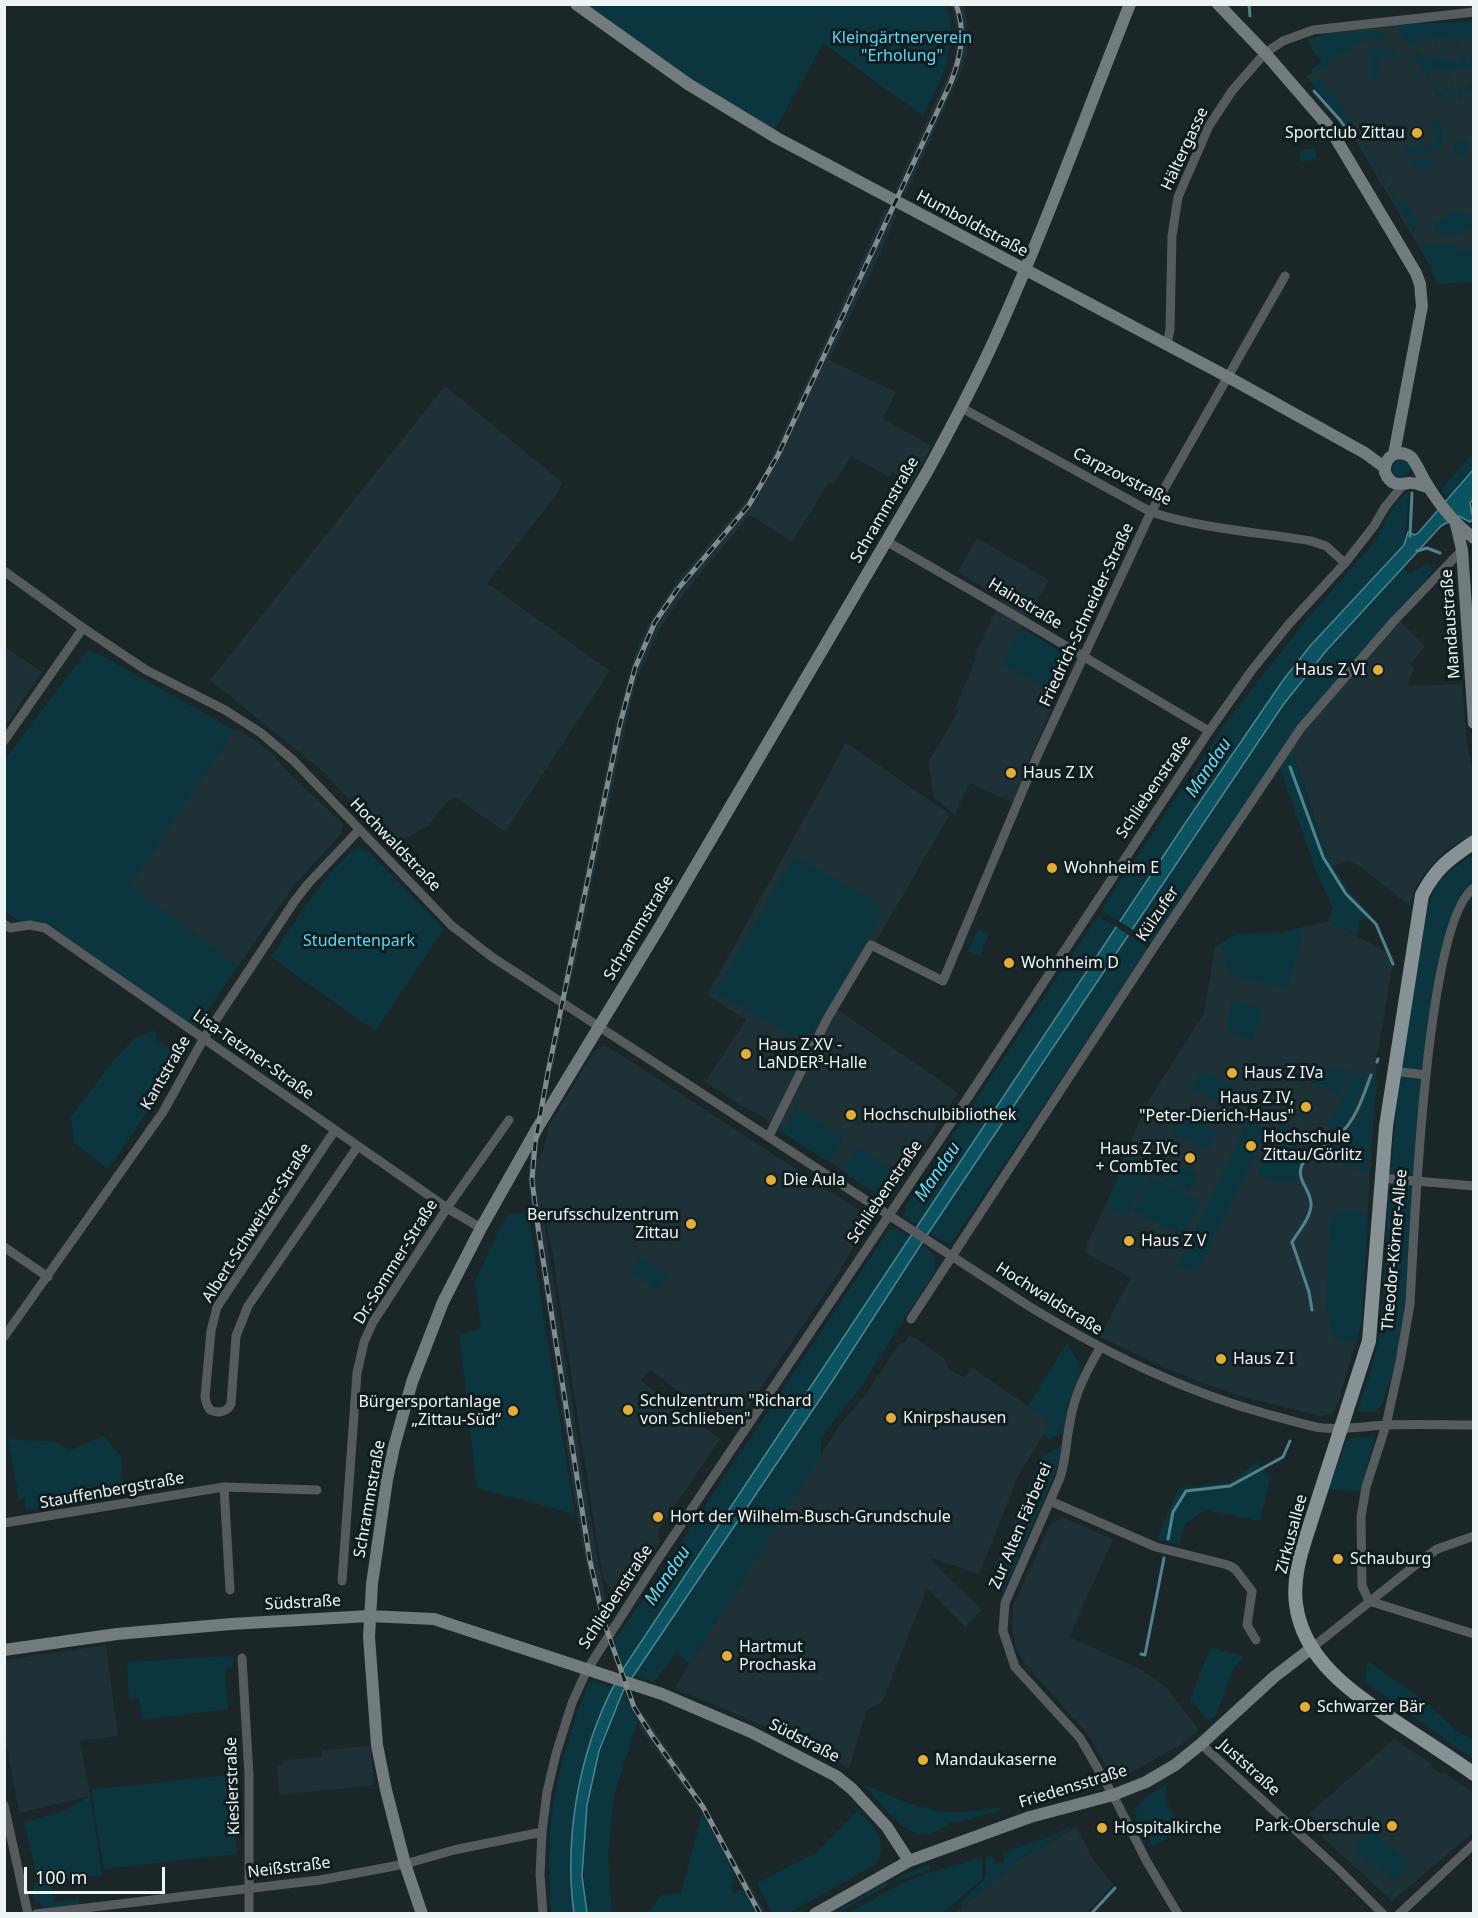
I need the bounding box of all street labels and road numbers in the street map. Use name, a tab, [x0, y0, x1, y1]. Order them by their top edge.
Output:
street label: Hältergasse	[1157, 104, 1213, 194]
street label: Humboldtstraße	[913, 186, 1031, 262]
street label: Carpzovstraße	[1069, 444, 1175, 510]
street label: Schrammstraße	[847, 454, 923, 566]
street label: Friedrich-Schneider-Straße	[1036, 520, 1138, 710]
street label: Mandaustraße	[1438, 569, 1464, 679]
street label: Hainstraße	[985, 574, 1065, 634]
street label: Schliebenstraße	[1112, 732, 1196, 842]
street label: Hochwaldstraße	[346, 794, 444, 896]
street label: Schrammstraße	[600, 872, 678, 984]
street label: Külzufer	[1133, 883, 1183, 945]
street label: Lisa-Tetzner-Straße	[189, 1006, 317, 1104]
street label: Kantstraße	[137, 1033, 195, 1113]
street label: Schliebenstraße	[843, 1137, 927, 1247]
street label: Albert-Schweitzer-Straße	[198, 1140, 316, 1306]
street label: Theodor-Körner-Allee	[1378, 1168, 1412, 1332]
street label: Dr.-Sommer-Straße	[350, 1196, 442, 1328]
street label: Hochwaldstraße	[992, 1258, 1106, 1340]
street label: Schrammstraße	[350, 1439, 390, 1559]
street label: Zur Alten Färberei	[986, 1460, 1056, 1592]
street label: Stauffenbergstraße	[38, 1469, 186, 1513]
street label: Zirkusallee	[1272, 1492, 1312, 1576]
street label: Schliebenstraße	[575, 1541, 657, 1653]
street label: Südstraße	[264, 1591, 342, 1615]
street label: Südstraße	[766, 1715, 842, 1767]
street label: Juststraße	[1215, 1736, 1283, 1800]
street label: Kieslerstraße	[222, 1737, 244, 1835]
street label: Friedensstraße	[1016, 1761, 1130, 1813]
street label: Neißstraße	[247, 1853, 331, 1883]

